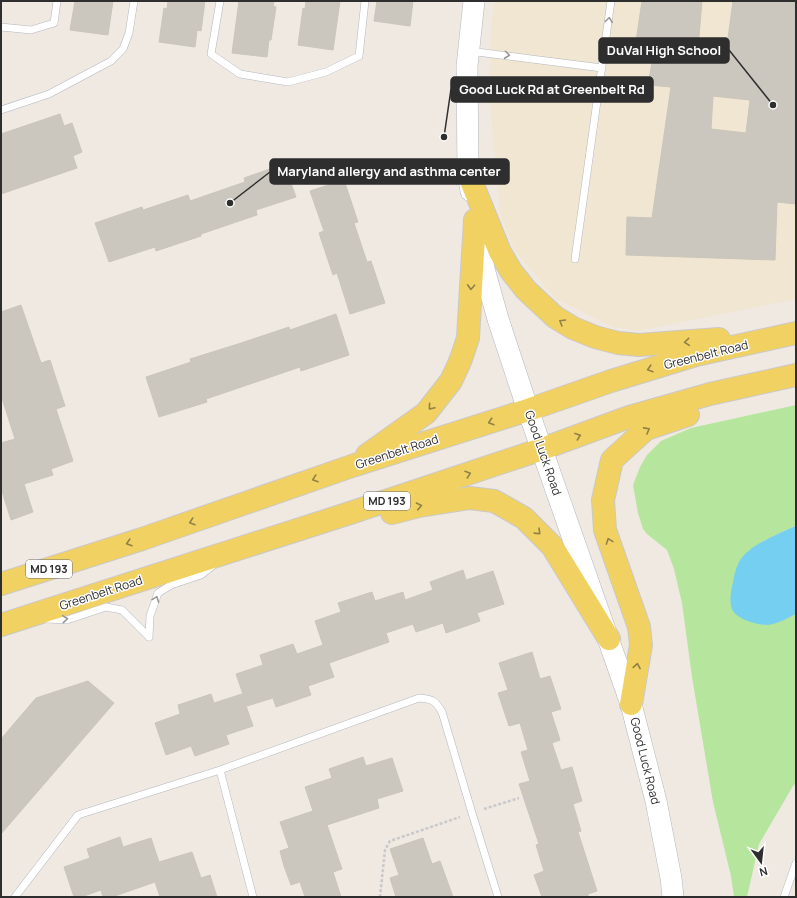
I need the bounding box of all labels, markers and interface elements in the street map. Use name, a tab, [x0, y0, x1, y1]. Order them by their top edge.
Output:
one-way arrow	[604, 17, 613, 24]
callout: DuVal High School	[599, 38, 729, 63]
text: DuVal High School	[607, 41, 721, 59]
one-way arrow	[504, 51, 510, 60]
callout: Good Luck Rd at Greenbelt Rd	[451, 77, 653, 102]
text: Good Luck Rd at Greenbelt Rd	[459, 80, 645, 98]
callout: Maryland allergy and asthma center	[270, 159, 509, 184]
text: Maryland allergy and asthma center	[277, 162, 501, 180]
one-way arrow	[466, 284, 475, 290]
one-way arrow	[559, 319, 566, 326]
street label: Greenbelt Road	[662, 336, 750, 373]
one-way arrow	[684, 337, 690, 346]
one-way arrow	[646, 364, 653, 373]
one-way arrow	[428, 402, 435, 409]
street label: Good Luck Road	[521, 408, 566, 498]
one-way arrow	[487, 417, 494, 426]
one-way arrow	[643, 427, 650, 434]
street label: Greenbelt Road	[353, 430, 440, 473]
one-way arrow	[575, 432, 582, 440]
one-way arrow	[464, 470, 471, 479]
one-way arrow	[311, 474, 318, 483]
road number: MD 193	[364, 492, 410, 510]
one-way arrow	[416, 503, 422, 511]
one-way arrow	[189, 517, 196, 526]
one-way arrow	[533, 527, 541, 535]
one-way arrow	[605, 538, 613, 545]
one-way arrow	[125, 539, 132, 547]
road number: MD 193	[26, 560, 72, 578]
street label: Greenbelt Road	[57, 571, 144, 614]
one-way arrow	[152, 596, 160, 603]
one-way arrow	[62, 614, 69, 623]
one-way arrow	[632, 663, 641, 669]
street label: Good Luck Road	[626, 716, 664, 806]
north arrow	[741, 842, 781, 882]
text: N	[758, 864, 769, 880]

